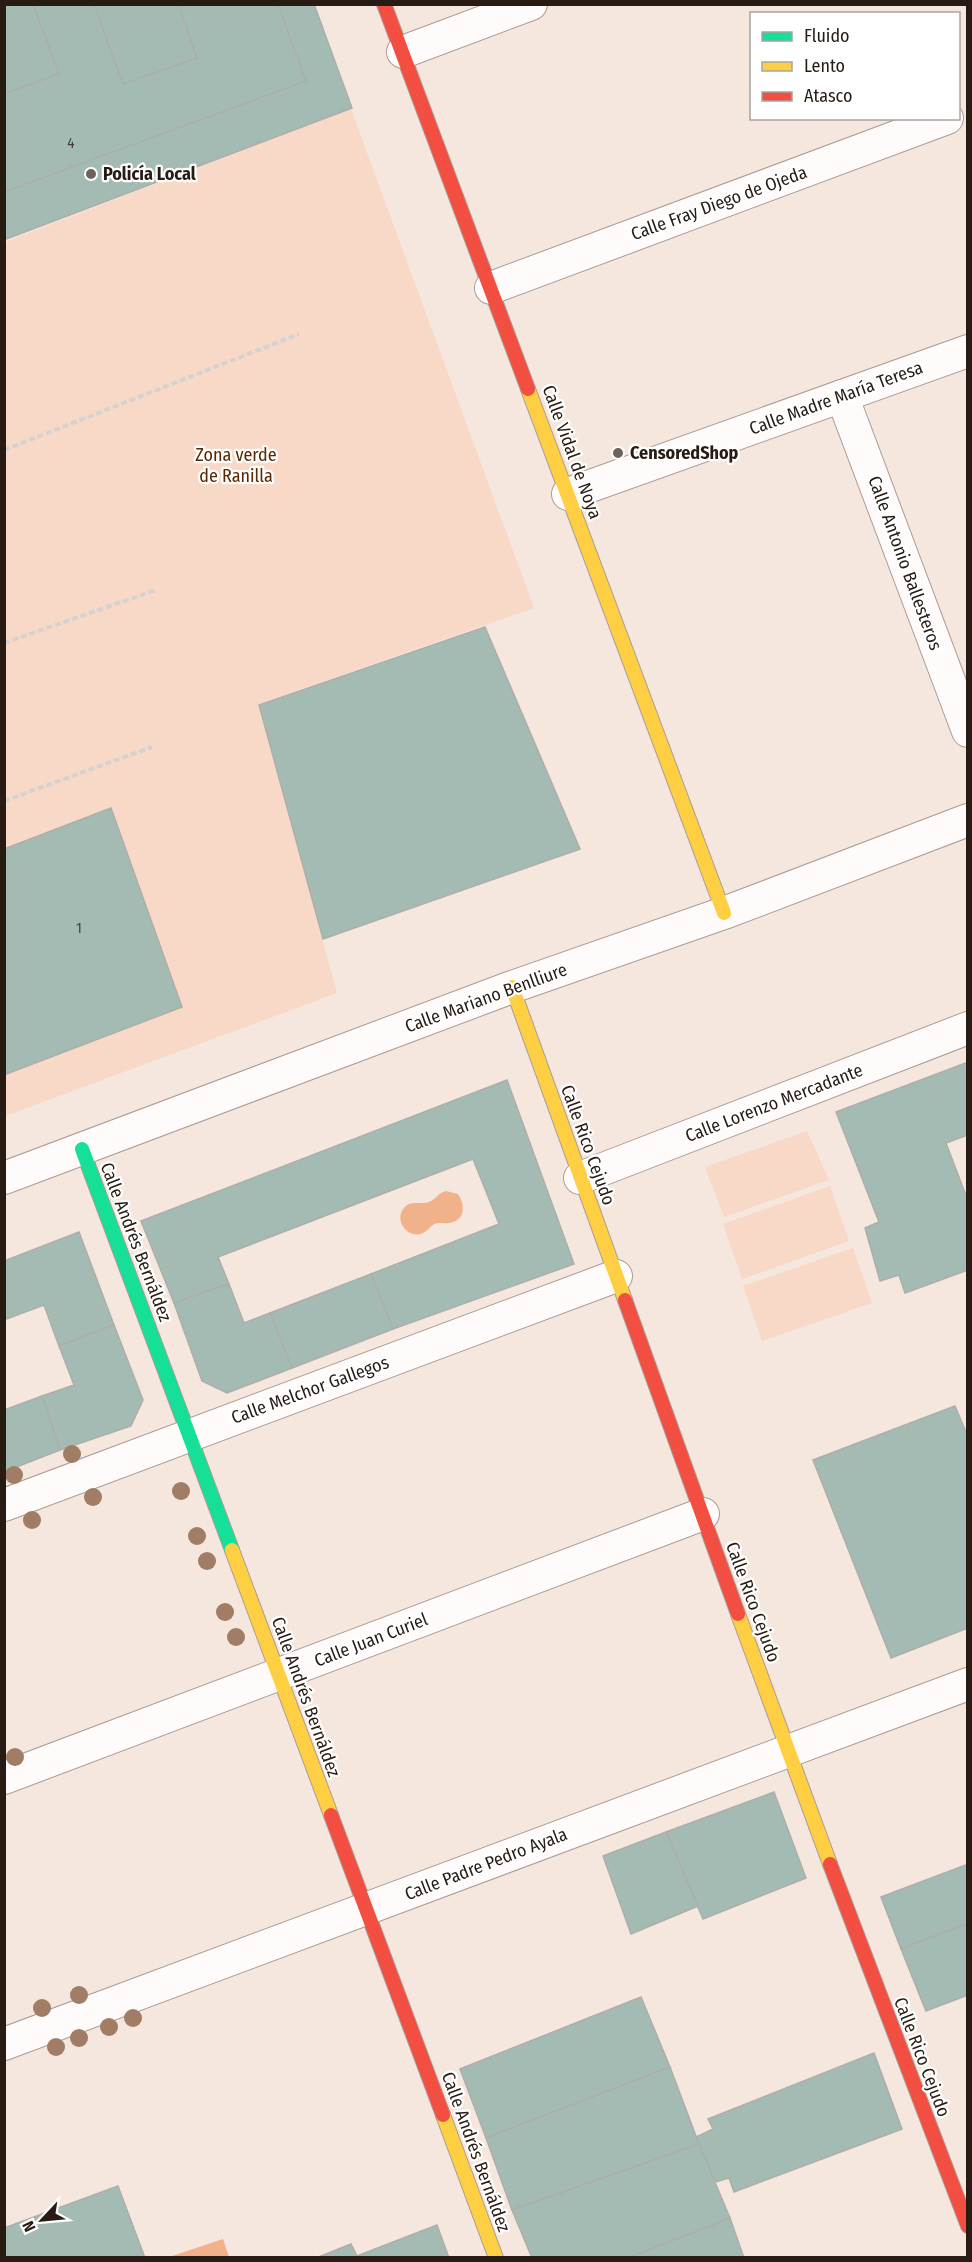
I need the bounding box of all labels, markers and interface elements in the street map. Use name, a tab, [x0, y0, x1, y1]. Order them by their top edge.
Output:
legend	[750, 12, 960, 120]
text: Fluido	[804, 25, 850, 47]
text: Lento	[804, 55, 845, 77]
text: Atasco	[804, 85, 852, 107]
house number: 4	[67, 134, 75, 152]
street label: Calle Fray Diego de Ojeda	[628, 161, 810, 245]
place label: Policía Local	[103, 163, 196, 185]
marker: Policía Local	[84, 167, 98, 181]
street label: Calle Madre María Teresa	[746, 356, 926, 440]
street label: Calle Vidal de Noya	[538, 382, 606, 522]
place label: CensoredShop	[630, 442, 739, 464]
park label: Zona verde de Ranilla	[195, 444, 277, 487]
marker: CensoredShop	[611, 446, 625, 460]
street label: Calle Antonio Ballesteros	[863, 473, 947, 653]
house number: 1	[76, 919, 82, 937]
street label: Calle Mariano Benlliure	[402, 958, 570, 1038]
street label: Calle Lorenzo Mercadante	[682, 1059, 866, 1147]
street label: Calle Rico Cejudo	[556, 1082, 620, 1208]
street label: Calle Andrés Bernáldez	[96, 1159, 176, 1325]
street label: Calle Melchor Gallegos	[228, 1351, 392, 1429]
street label: Calle Rico Cejudo	[721, 1539, 785, 1665]
street label: Calle Juan Curiel	[311, 1608, 431, 1672]
street label: Calle Andrés Bernáldez	[267, 1614, 345, 1780]
street label: Calle Padre Pedro Ayala	[402, 1823, 571, 1905]
street label: Calle Rico Cejudo	[889, 1994, 955, 2120]
street label: Calle Andrés Bernáldez	[437, 2069, 515, 2235]
north arrow	[12, 2190, 72, 2250]
text: N	[18, 2218, 40, 2235]

